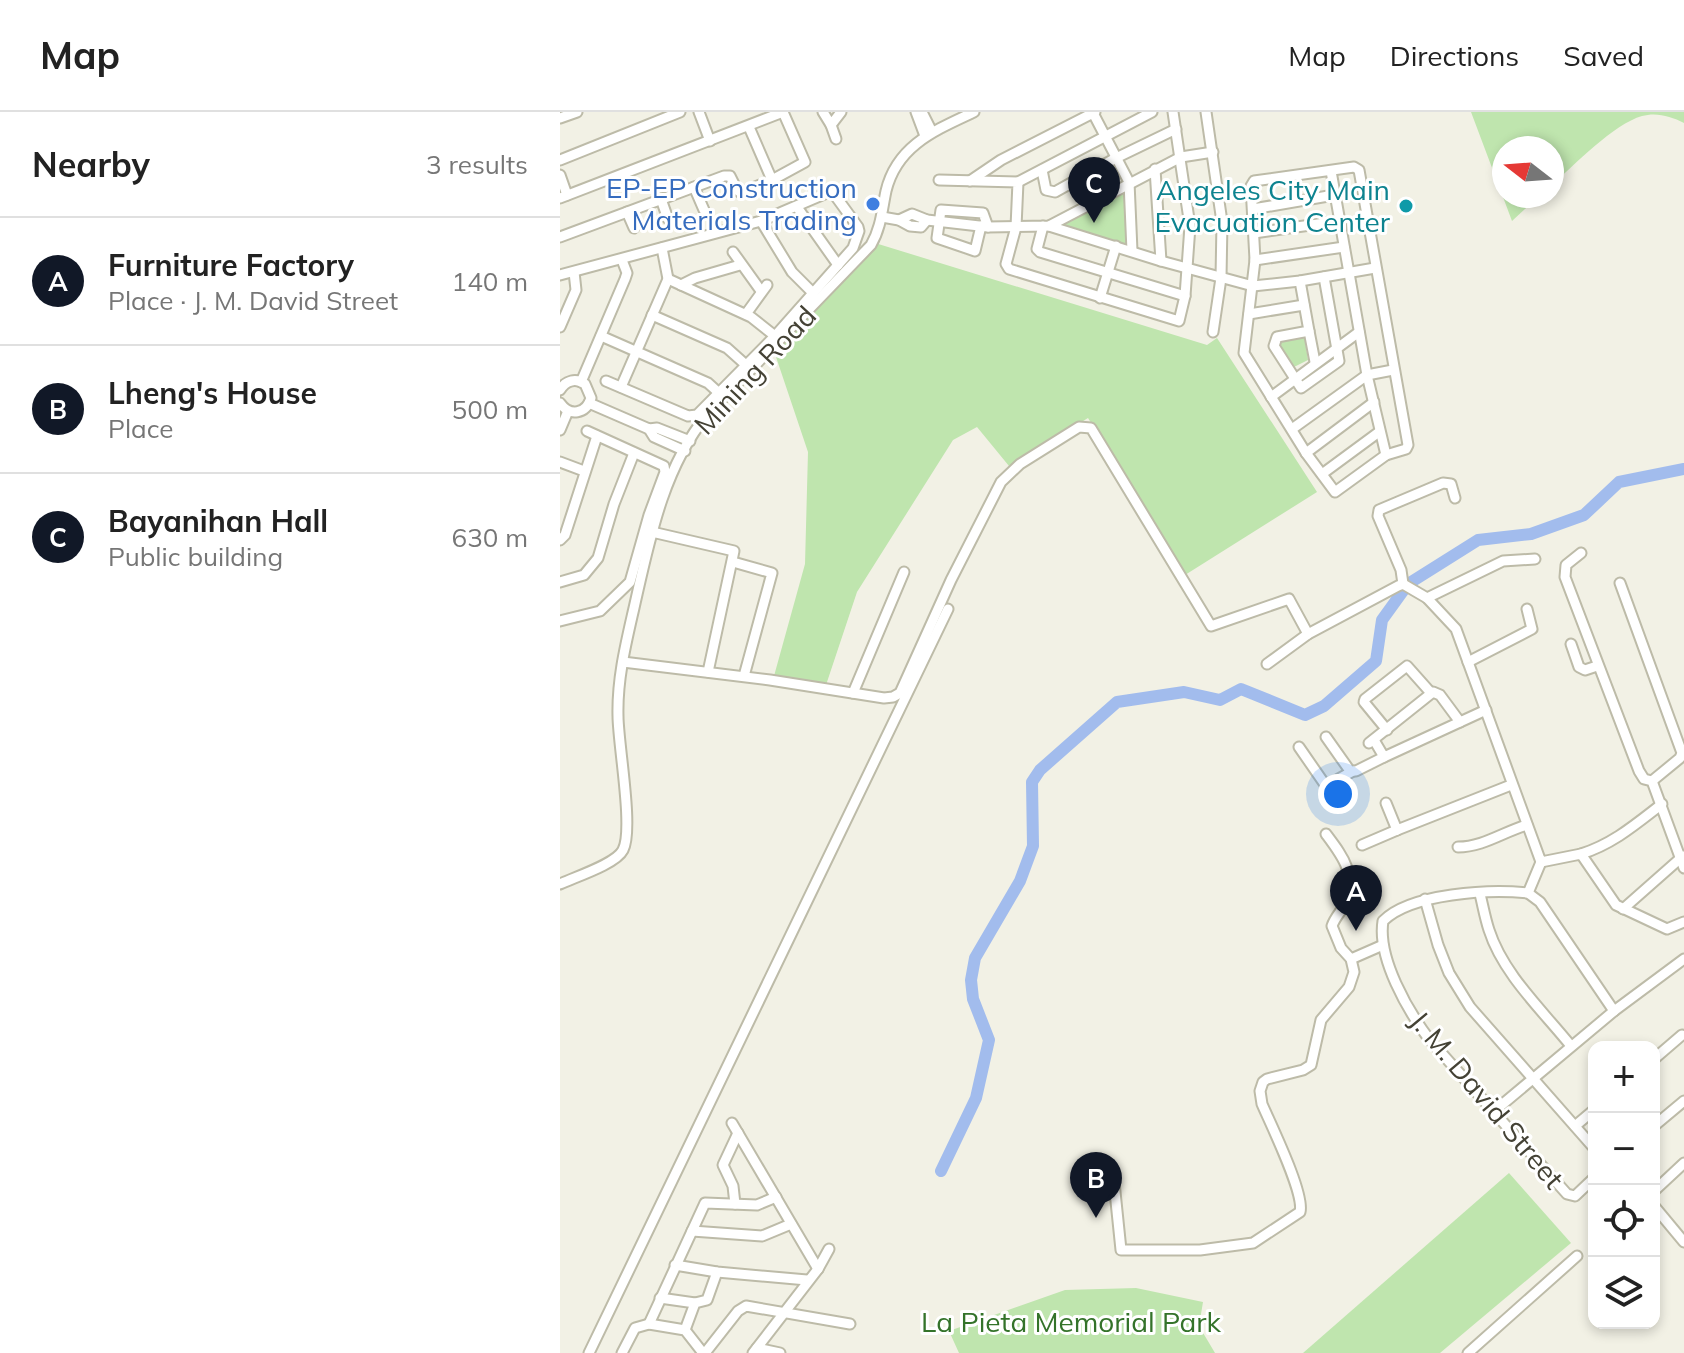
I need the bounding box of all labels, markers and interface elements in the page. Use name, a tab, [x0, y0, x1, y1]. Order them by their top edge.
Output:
text: Map	[40, 31, 120, 79]
text: Map	[1288, 38, 1346, 73]
text: Directions	[1390, 38, 1519, 73]
text: Saved	[1563, 38, 1644, 73]
north arrow	[1492, 136, 1564, 208]
text: Nearby	[32, 143, 150, 186]
text: 3 results	[426, 148, 528, 181]
pin: C	[1068, 157, 1120, 223]
place label: EP-EP Construction Materials Trading	[606, 170, 857, 237]
place label: Angeles City Main Evacuation Center	[1155, 172, 1391, 239]
marker: EP-EP Construction Materials Trading	[864, 195, 882, 213]
marker: Angeles City Main Evacuation Center	[1397, 197, 1415, 215]
text: Furniture Factory	[108, 246, 354, 284]
text: A	[48, 265, 68, 298]
text: 140 m	[452, 265, 528, 298]
text: Place · J. M. David Street	[108, 284, 398, 317]
street label: Mining Road	[686, 298, 823, 441]
text: Lheng's House	[108, 374, 317, 412]
text: B	[49, 393, 67, 426]
text: 500 m	[452, 393, 528, 426]
text: Place	[108, 412, 173, 445]
text: Bayanihan Hall	[108, 502, 328, 540]
text: C	[49, 521, 67, 554]
text: 630 m	[452, 521, 528, 554]
text: Public building	[108, 540, 283, 573]
your location	[1318, 774, 1358, 814]
pin: A	[1330, 865, 1382, 931]
street label: J. M. David Street	[1403, 1004, 1572, 1196]
map controls	[1588, 1041, 1660, 1329]
button: +	[1588, 1041, 1660, 1113]
button: −	[1588, 1113, 1660, 1185]
pin: B	[1070, 1152, 1122, 1218]
button: locate	[1588, 1185, 1660, 1257]
button: layers	[1588, 1257, 1660, 1329]
park label: La Pieta Memorial Park	[921, 1304, 1221, 1339]

